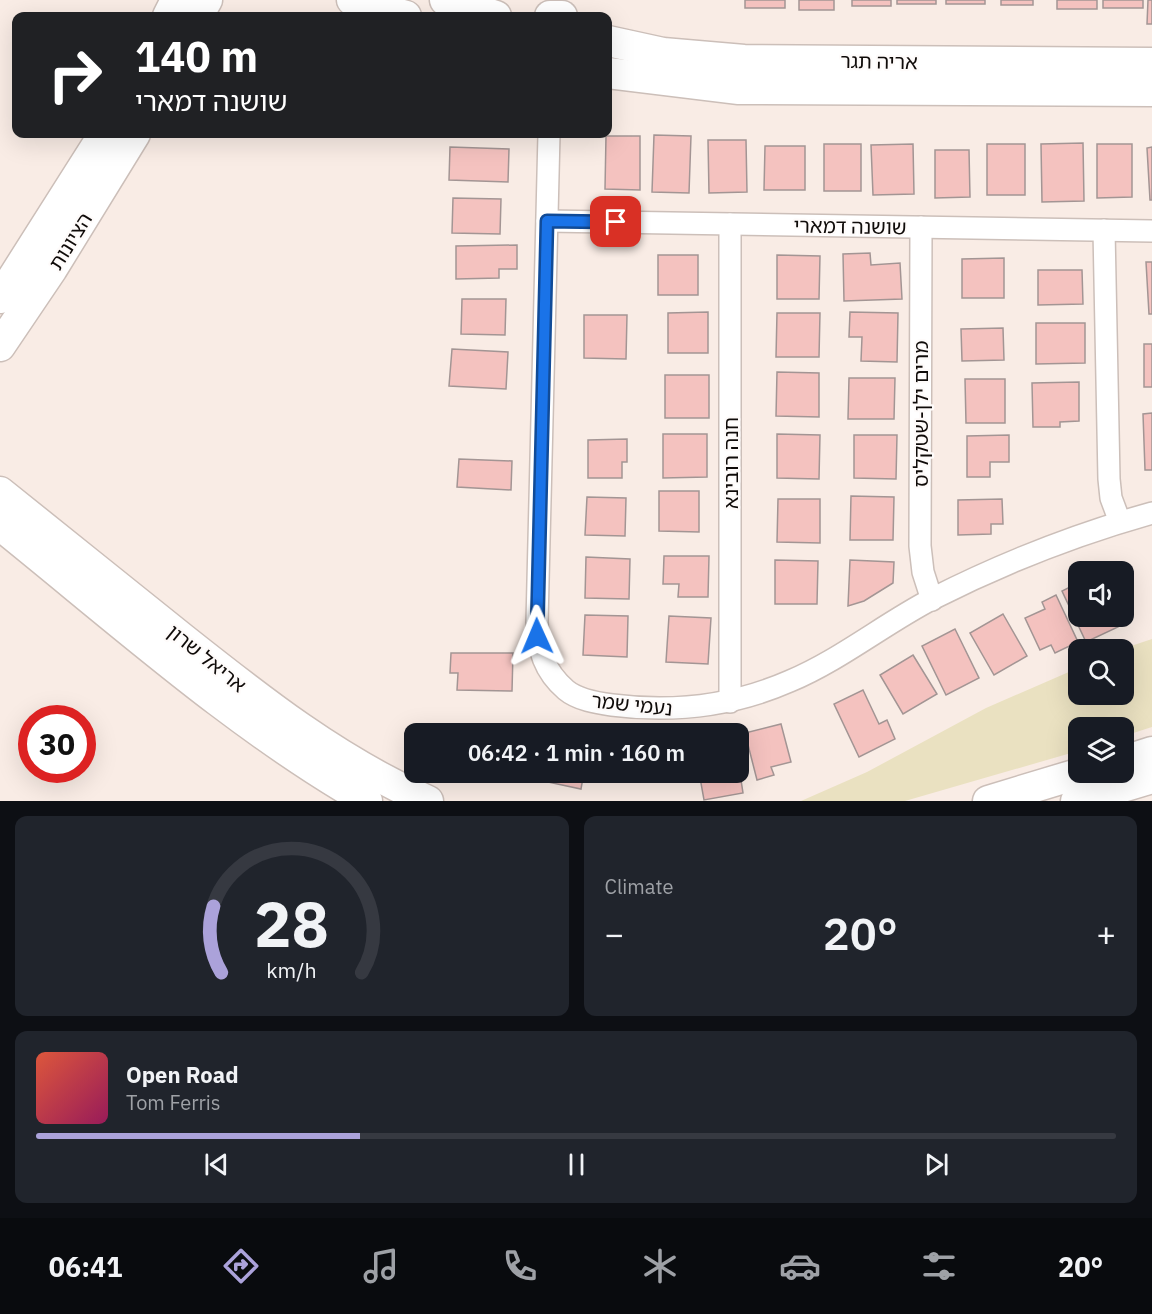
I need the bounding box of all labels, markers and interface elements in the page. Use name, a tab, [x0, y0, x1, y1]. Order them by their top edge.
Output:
text: 140 m	[135, 29, 258, 84]
icon: right	[36, 36, 114, 114]
street label: אריה תגר	[840, 47, 918, 75]
text: שושנה דמארי	[135, 83, 287, 118]
pin	[590, 196, 641, 247]
icon: arrive	[599, 205, 632, 238]
street label: הציונות	[42, 207, 98, 275]
street label: שושנה דמארי	[793, 212, 907, 240]
street label: מרים ילן-שטקליס	[907, 341, 934, 487]
street label: חנה רובינא	[717, 417, 744, 509]
map controls	[1068, 561, 1134, 783]
button: sound	[1068, 561, 1134, 627]
position arrow	[505, 604, 569, 668]
street label: אריאל שרון	[162, 618, 252, 698]
button: search	[1068, 639, 1134, 705]
street label: נעמי שמר	[590, 686, 674, 722]
speed limit sign: 30	[18, 705, 96, 783]
button: layers	[1068, 717, 1134, 783]
text: 06:42 · 1 min · 160 m	[468, 738, 685, 767]
text: Climate	[605, 873, 673, 900]
text: 28	[254, 883, 329, 964]
text: 20°	[823, 904, 898, 962]
text: −	[605, 912, 624, 955]
text: +	[1096, 912, 1116, 955]
text: km/h	[267, 956, 317, 984]
text: Open Road	[126, 1060, 239, 1089]
text: Tom Ferris	[126, 1089, 221, 1116]
icon: previous	[200, 1148, 233, 1181]
icon: pause	[560, 1148, 593, 1181]
icon: next	[920, 1148, 953, 1181]
icon: directions	[220, 1245, 262, 1287]
icon: music	[360, 1245, 402, 1287]
icon: phone	[499, 1245, 541, 1287]
icon: climate	[639, 1245, 681, 1287]
icon: car	[779, 1245, 821, 1287]
icon: filters	[918, 1245, 960, 1287]
text: 06:41	[49, 1249, 123, 1284]
text: 20°	[1058, 1249, 1103, 1284]

